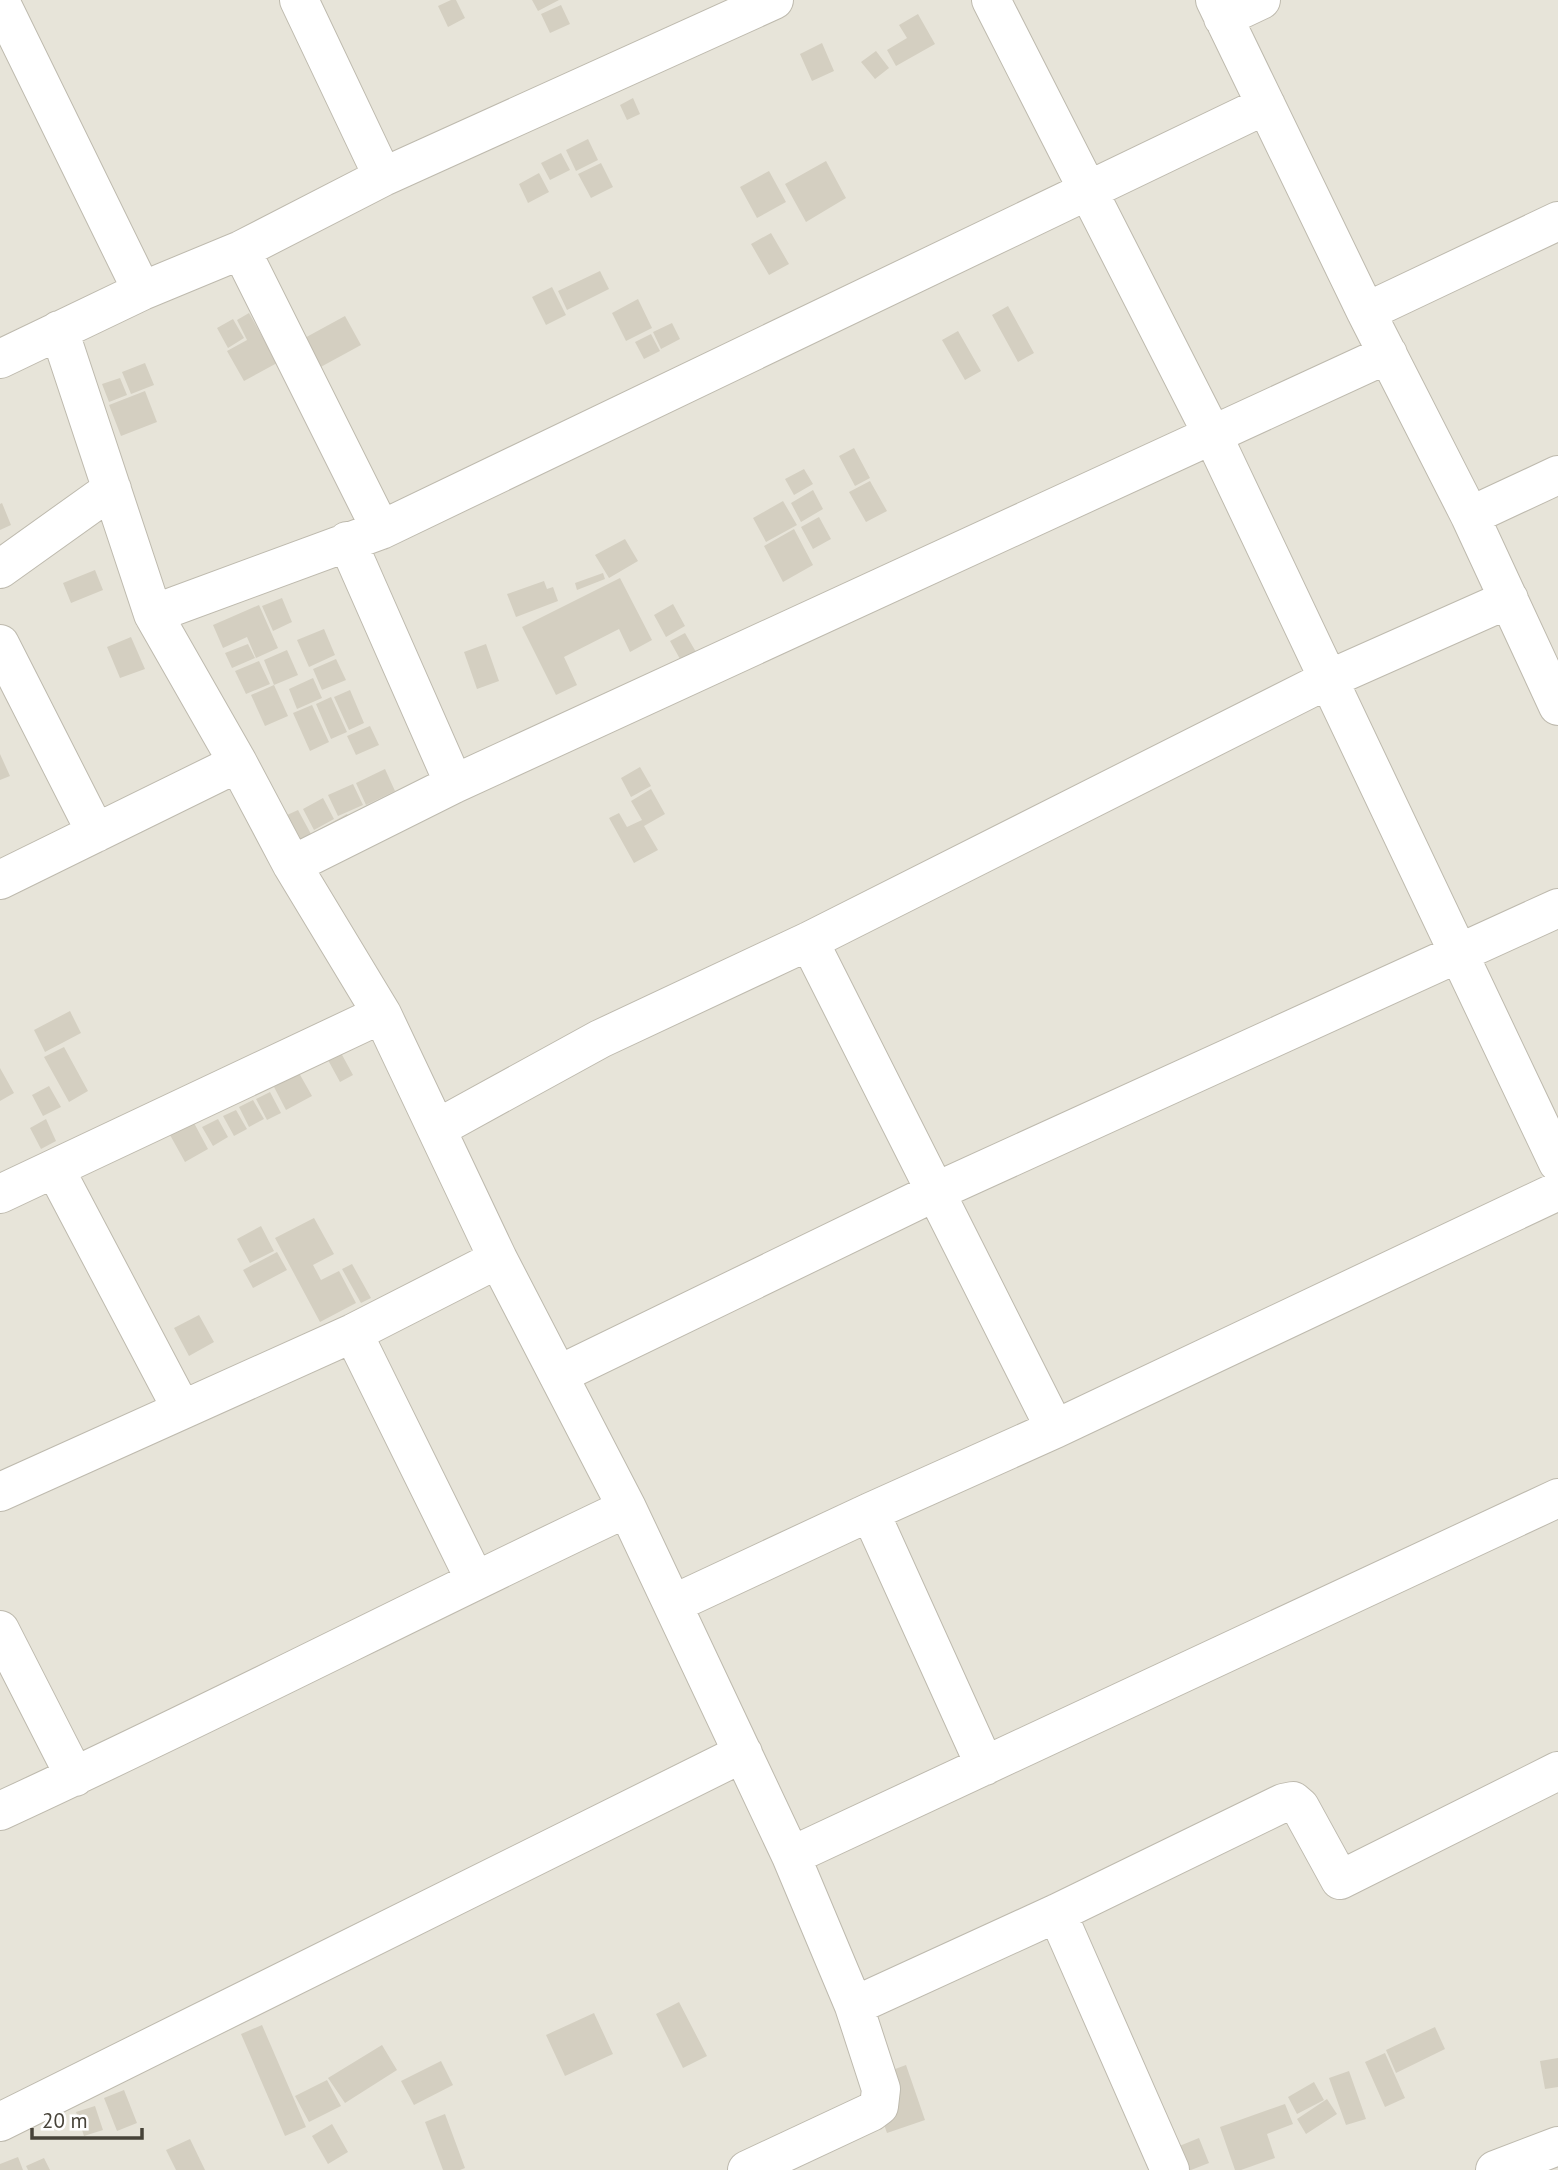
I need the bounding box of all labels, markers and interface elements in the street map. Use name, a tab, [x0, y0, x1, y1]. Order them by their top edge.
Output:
scale bar	[32, 2096, 142, 2140]
text: 20 m	[42, 2107, 88, 2134]

